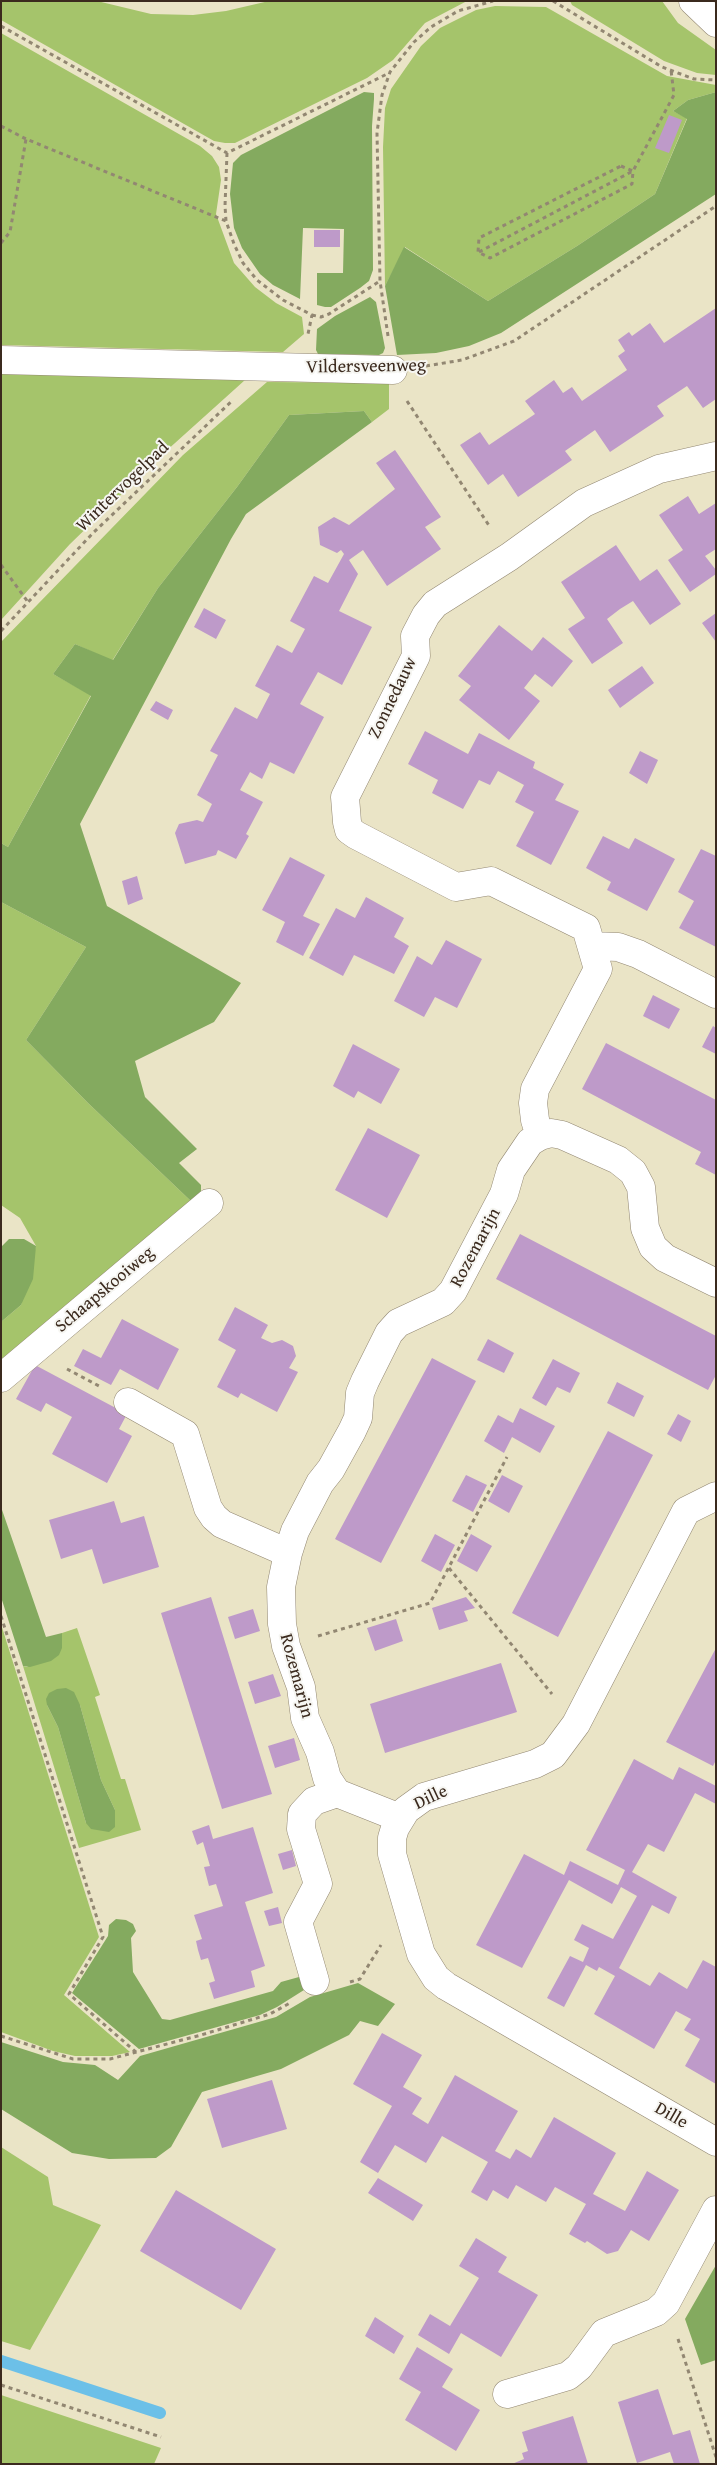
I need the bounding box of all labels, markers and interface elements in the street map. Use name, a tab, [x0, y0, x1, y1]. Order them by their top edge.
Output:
street label: Vildersveenweg	[306, 355, 426, 379]
street label: Wintervogelpad	[72, 437, 174, 537]
street label: Zonnedauw	[364, 654, 422, 742]
street label: Rozemarijn	[446, 1205, 506, 1291]
street label: Schaapskooiweg	[51, 1242, 159, 1338]
street label: Rozemarijn	[274, 1631, 318, 1721]
street label: Dille	[411, 1781, 451, 1815]
street label: Dille	[651, 2098, 691, 2134]

